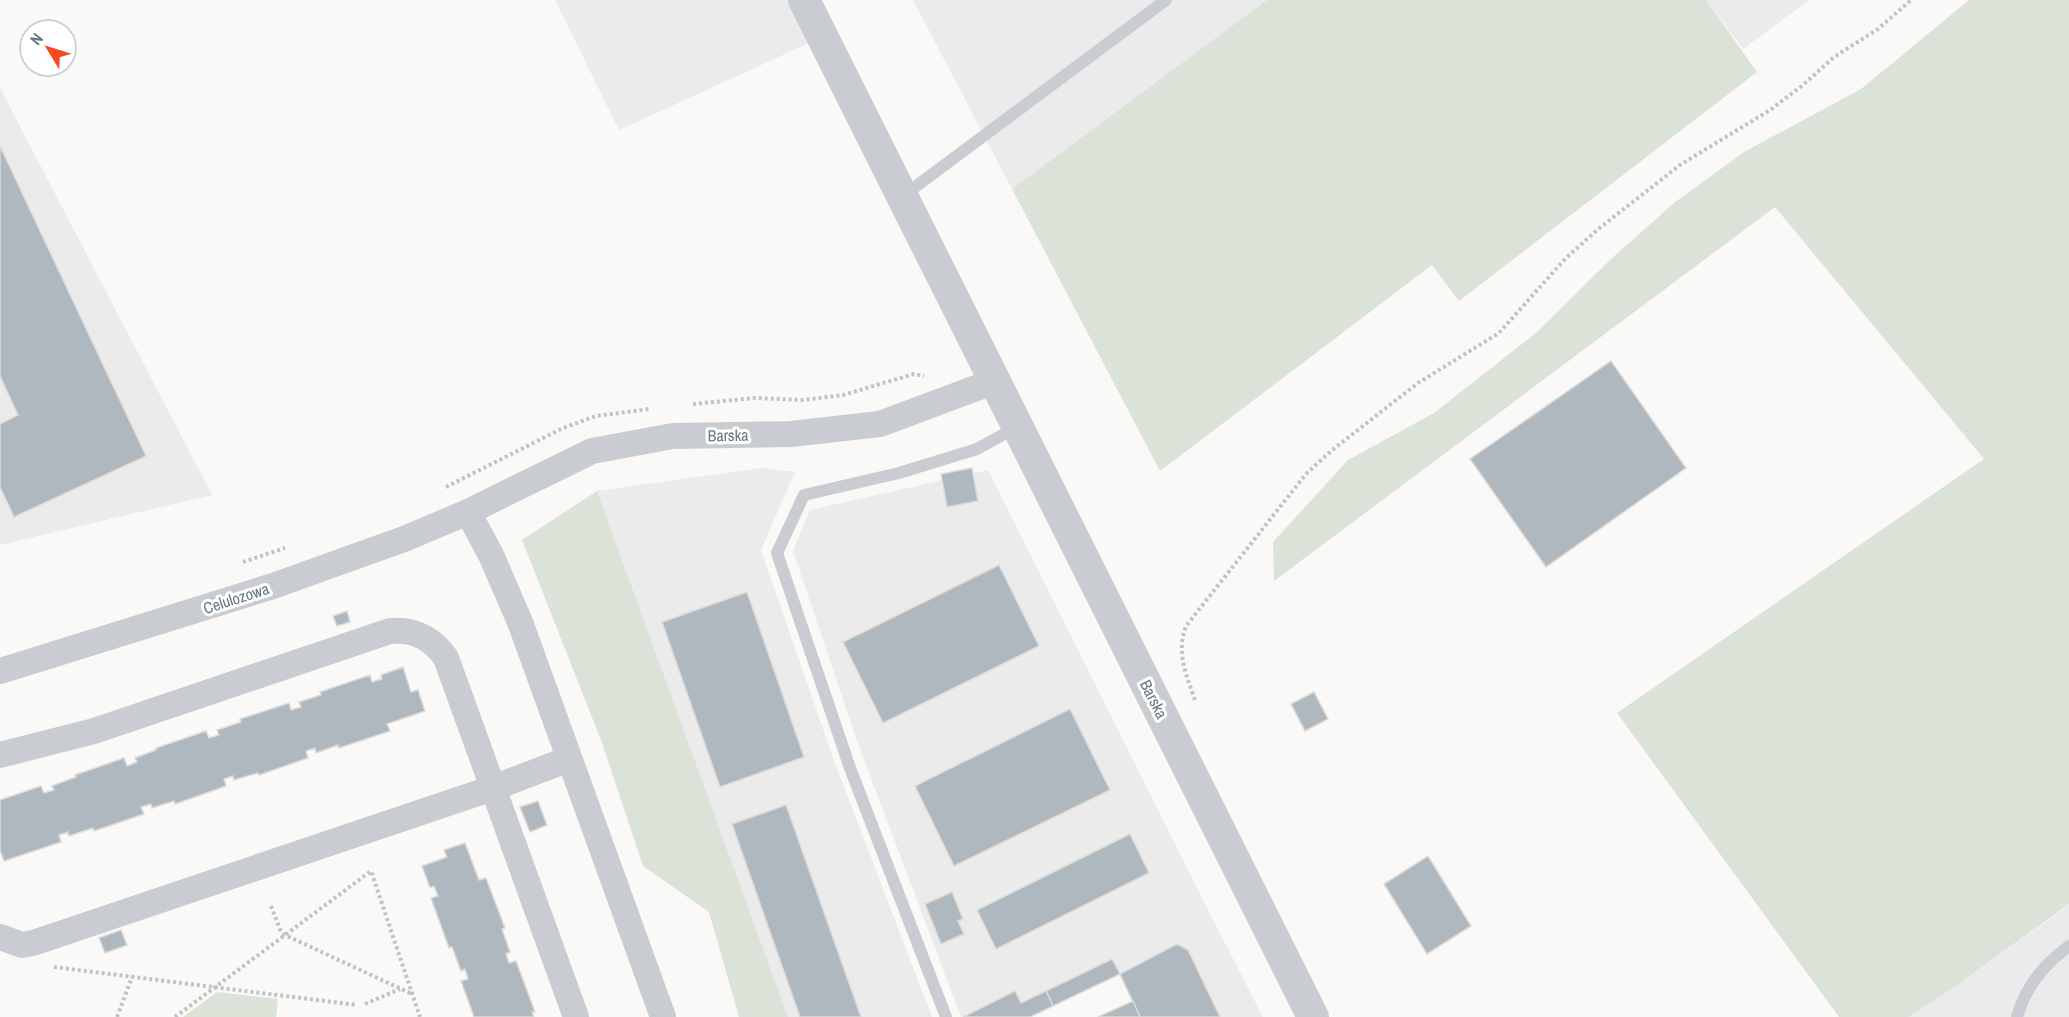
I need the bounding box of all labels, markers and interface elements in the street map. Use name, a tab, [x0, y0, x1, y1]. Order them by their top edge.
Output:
north arrow	[18, 18, 78, 78]
text: N	[25, 28, 48, 49]
street label: Barska	[707, 424, 749, 446]
street label: Celulozowa	[200, 577, 272, 619]
street label: Barska	[1135, 676, 1173, 723]

